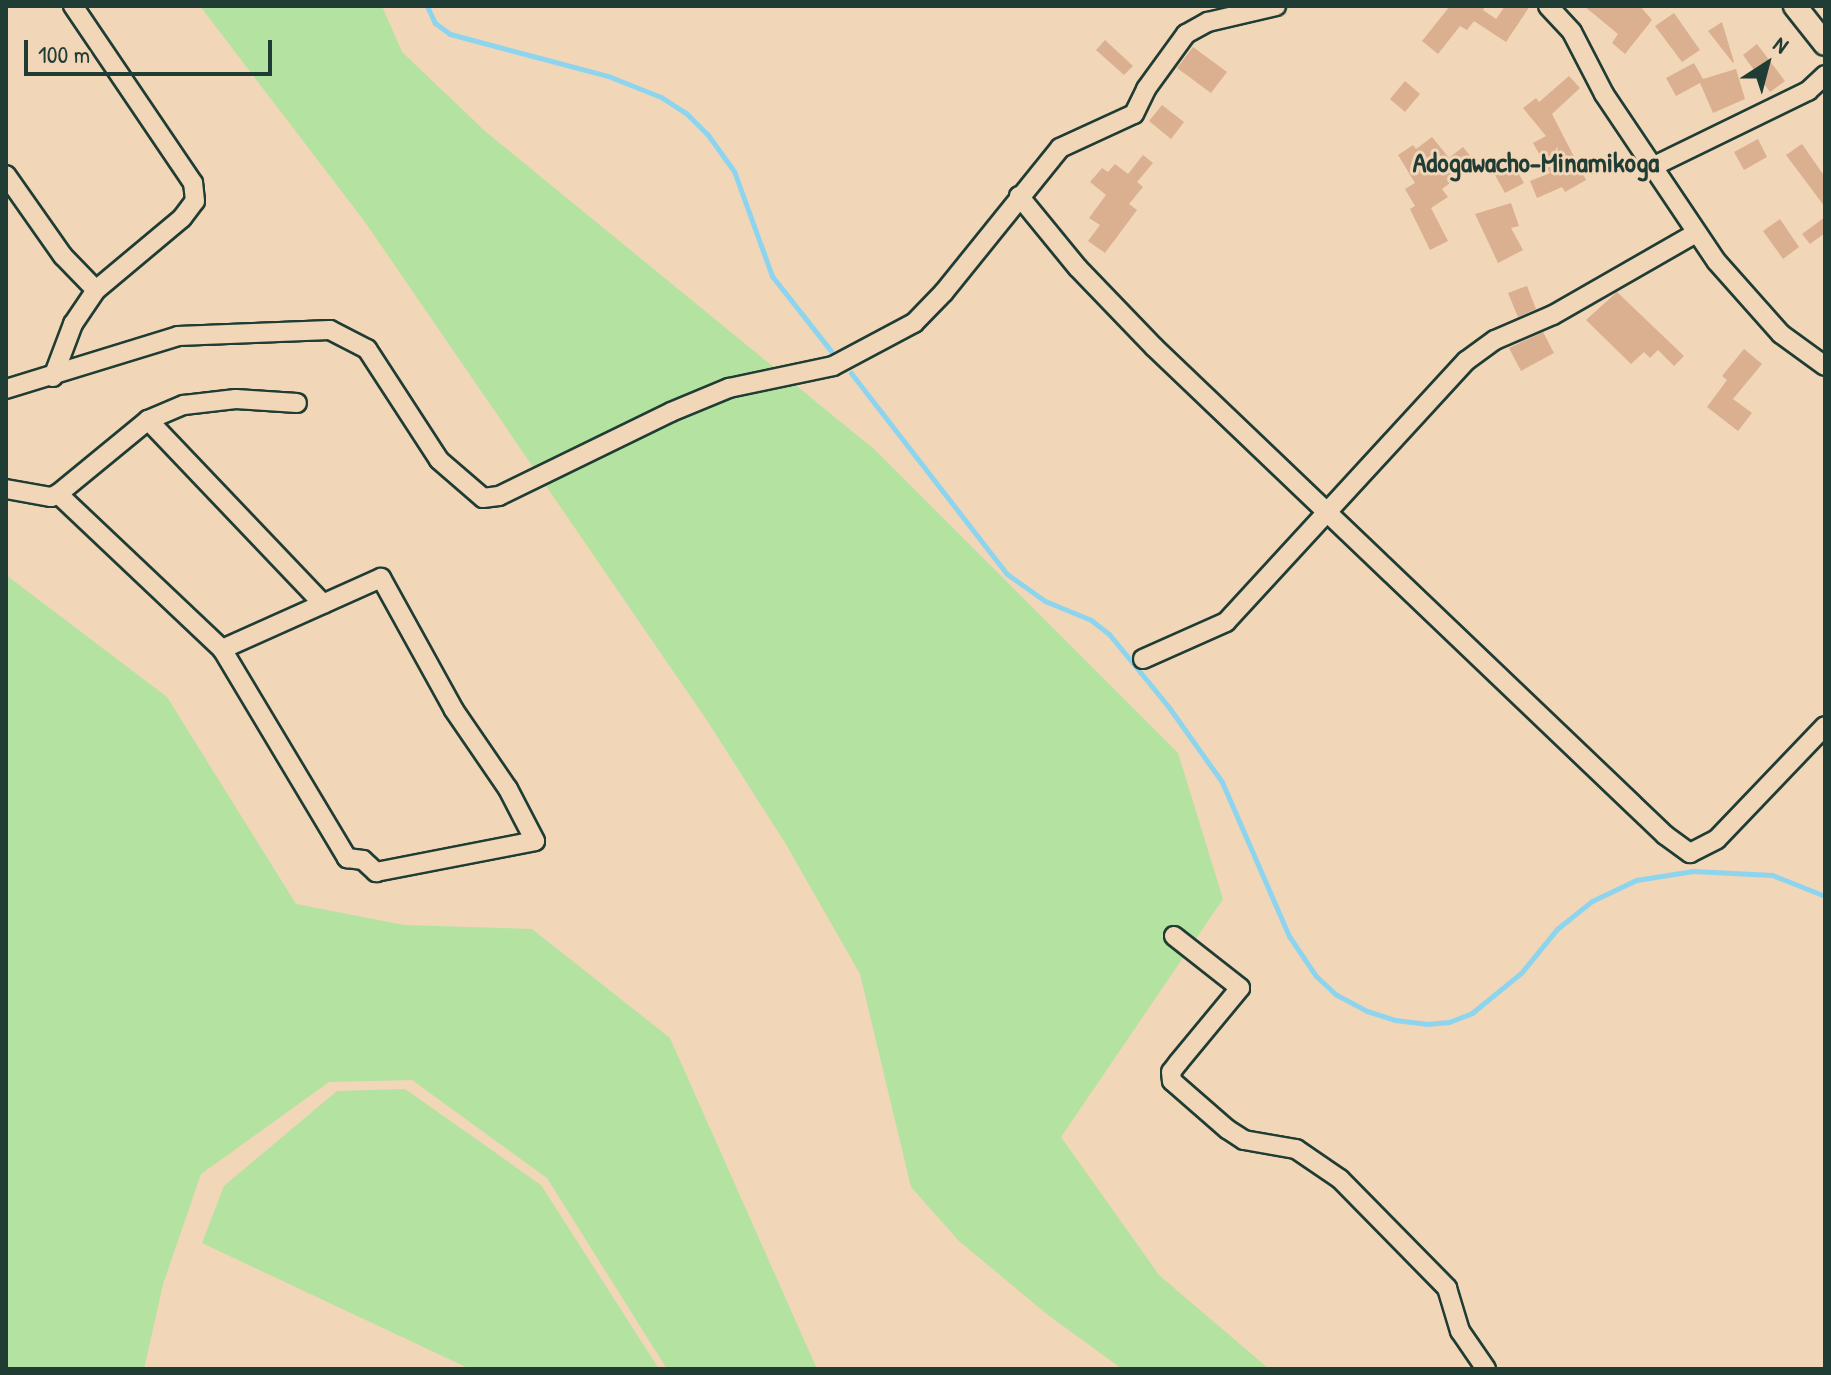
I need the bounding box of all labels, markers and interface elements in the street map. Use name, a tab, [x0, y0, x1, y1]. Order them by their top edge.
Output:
scale bar	[28, 24, 276, 74]
north arrow	[1727, 24, 1807, 104]
text: N	[1768, 29, 1795, 60]
text: 100 m	[38, 38, 90, 70]
district label: Adogawacho-Minamikoga	[1413, 145, 1659, 179]

